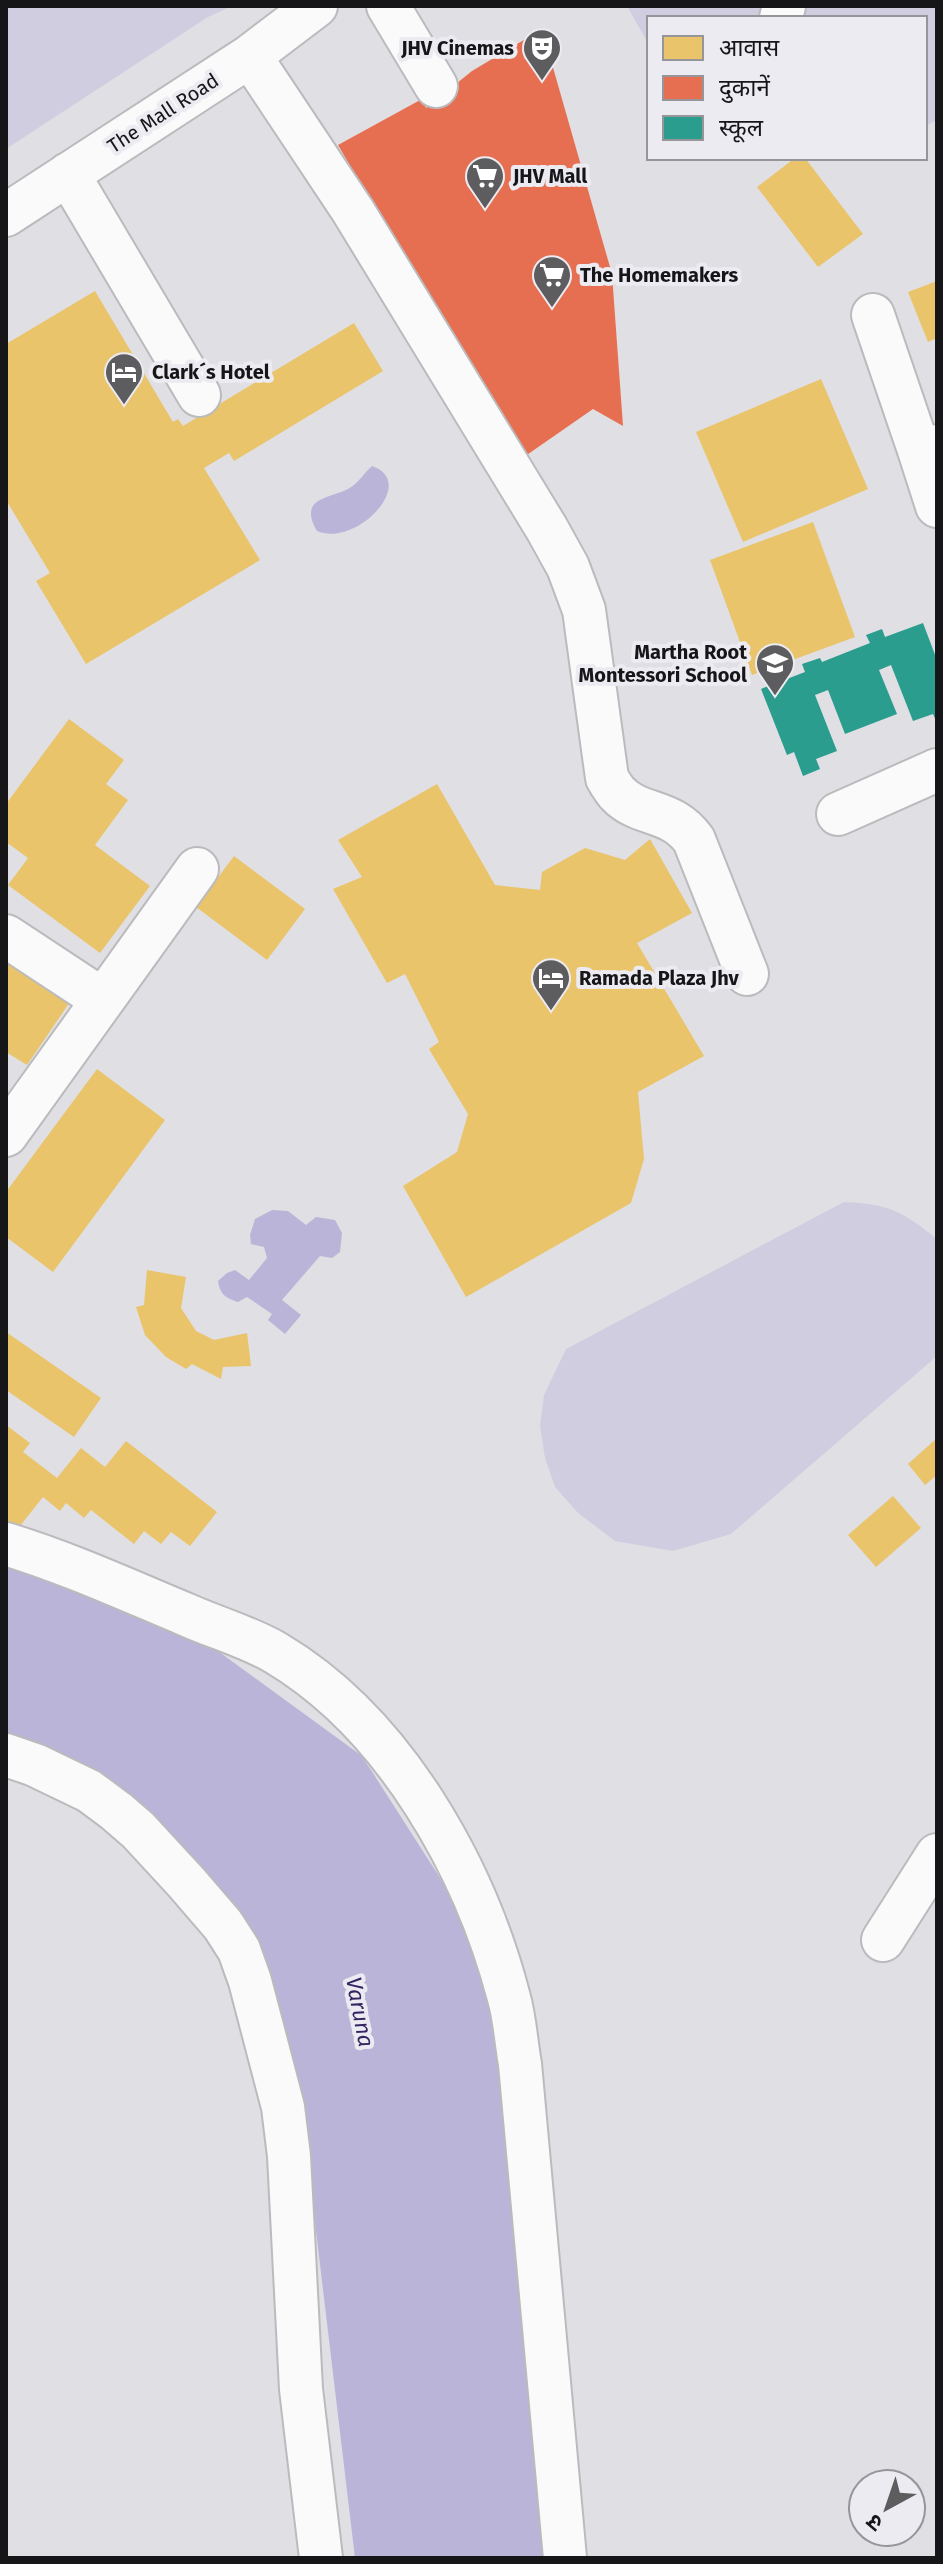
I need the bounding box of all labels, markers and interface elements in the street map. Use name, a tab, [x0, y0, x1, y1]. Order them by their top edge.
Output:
legend	[647, 16, 927, 160]
theatre icon: JHV Cinemas	[521, 27, 563, 82]
text: आवास	[719, 34, 780, 62]
place label: JHV Cinemas	[400, 36, 514, 60]
street label: The Mall Road	[103, 68, 223, 158]
text: दुकानें	[719, 74, 770, 103]
text: स्कूल	[719, 114, 764, 143]
supermarket icon: JHV Mall	[464, 155, 506, 210]
place label: JHV Mall	[512, 164, 587, 188]
supermarket icon: The Homemakers	[531, 254, 573, 309]
place label: The Homemakers	[580, 263, 739, 287]
hotel icon: Clark´s Hotel	[103, 351, 145, 406]
place label: Clark´s Hotel	[152, 360, 270, 384]
place label: Martha Root Montessori School	[579, 640, 747, 687]
school or university icon: Martha Root Montessori School	[754, 642, 796, 697]
hotel icon: Ramada Plaza Jhv	[530, 957, 572, 1012]
place label: Ramada Plaza Jhv	[579, 966, 740, 990]
water label: Varuna	[340, 1975, 380, 2049]
north arrow	[847, 2468, 927, 2548]
text: उ	[860, 2508, 888, 2537]

